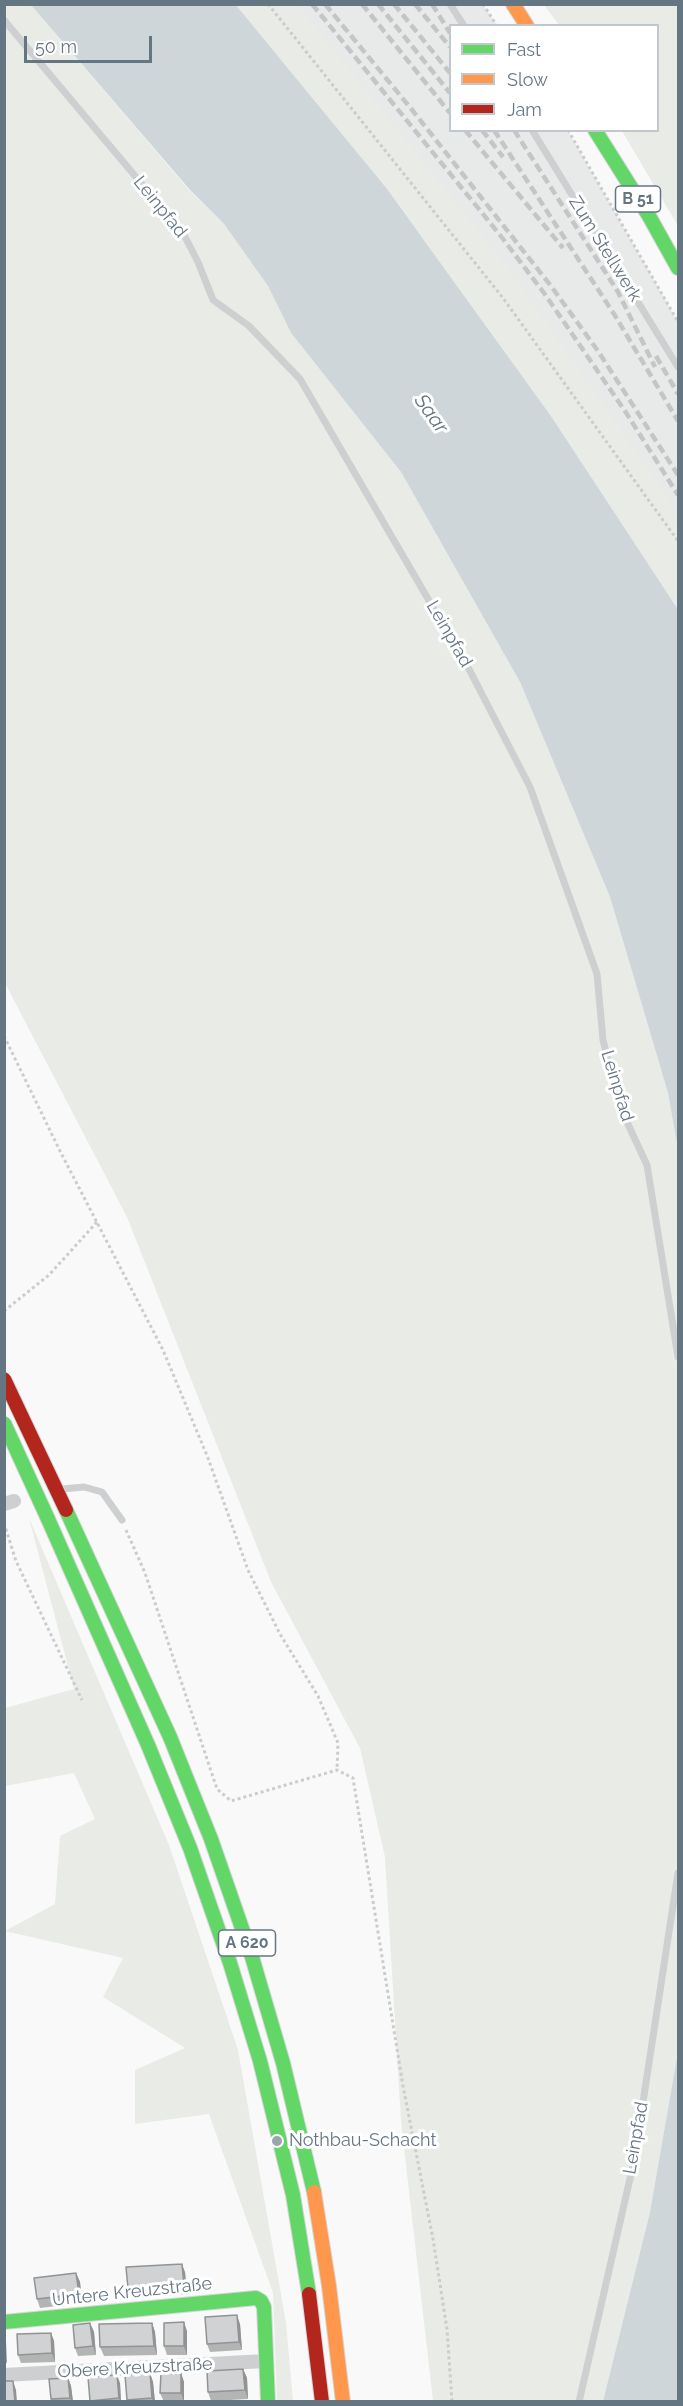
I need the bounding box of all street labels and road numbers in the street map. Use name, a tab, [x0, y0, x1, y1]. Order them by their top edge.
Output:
street label: Leinpfad	[129, 172, 191, 242]
road number: B 51	[616, 186, 660, 212]
street label: Zum Stellwerk	[564, 192, 646, 306]
street label: Leinpfad	[421, 597, 477, 671]
street label: Leinpfad	[596, 1048, 638, 1124]
road number: A 620	[218, 1930, 276, 1956]
street label: Leinpfad	[619, 2100, 653, 2176]
street label: Untere Kreuzstraße	[51, 2273, 213, 2311]
street label: Obere Kreuzstraße	[57, 2353, 213, 2383]

